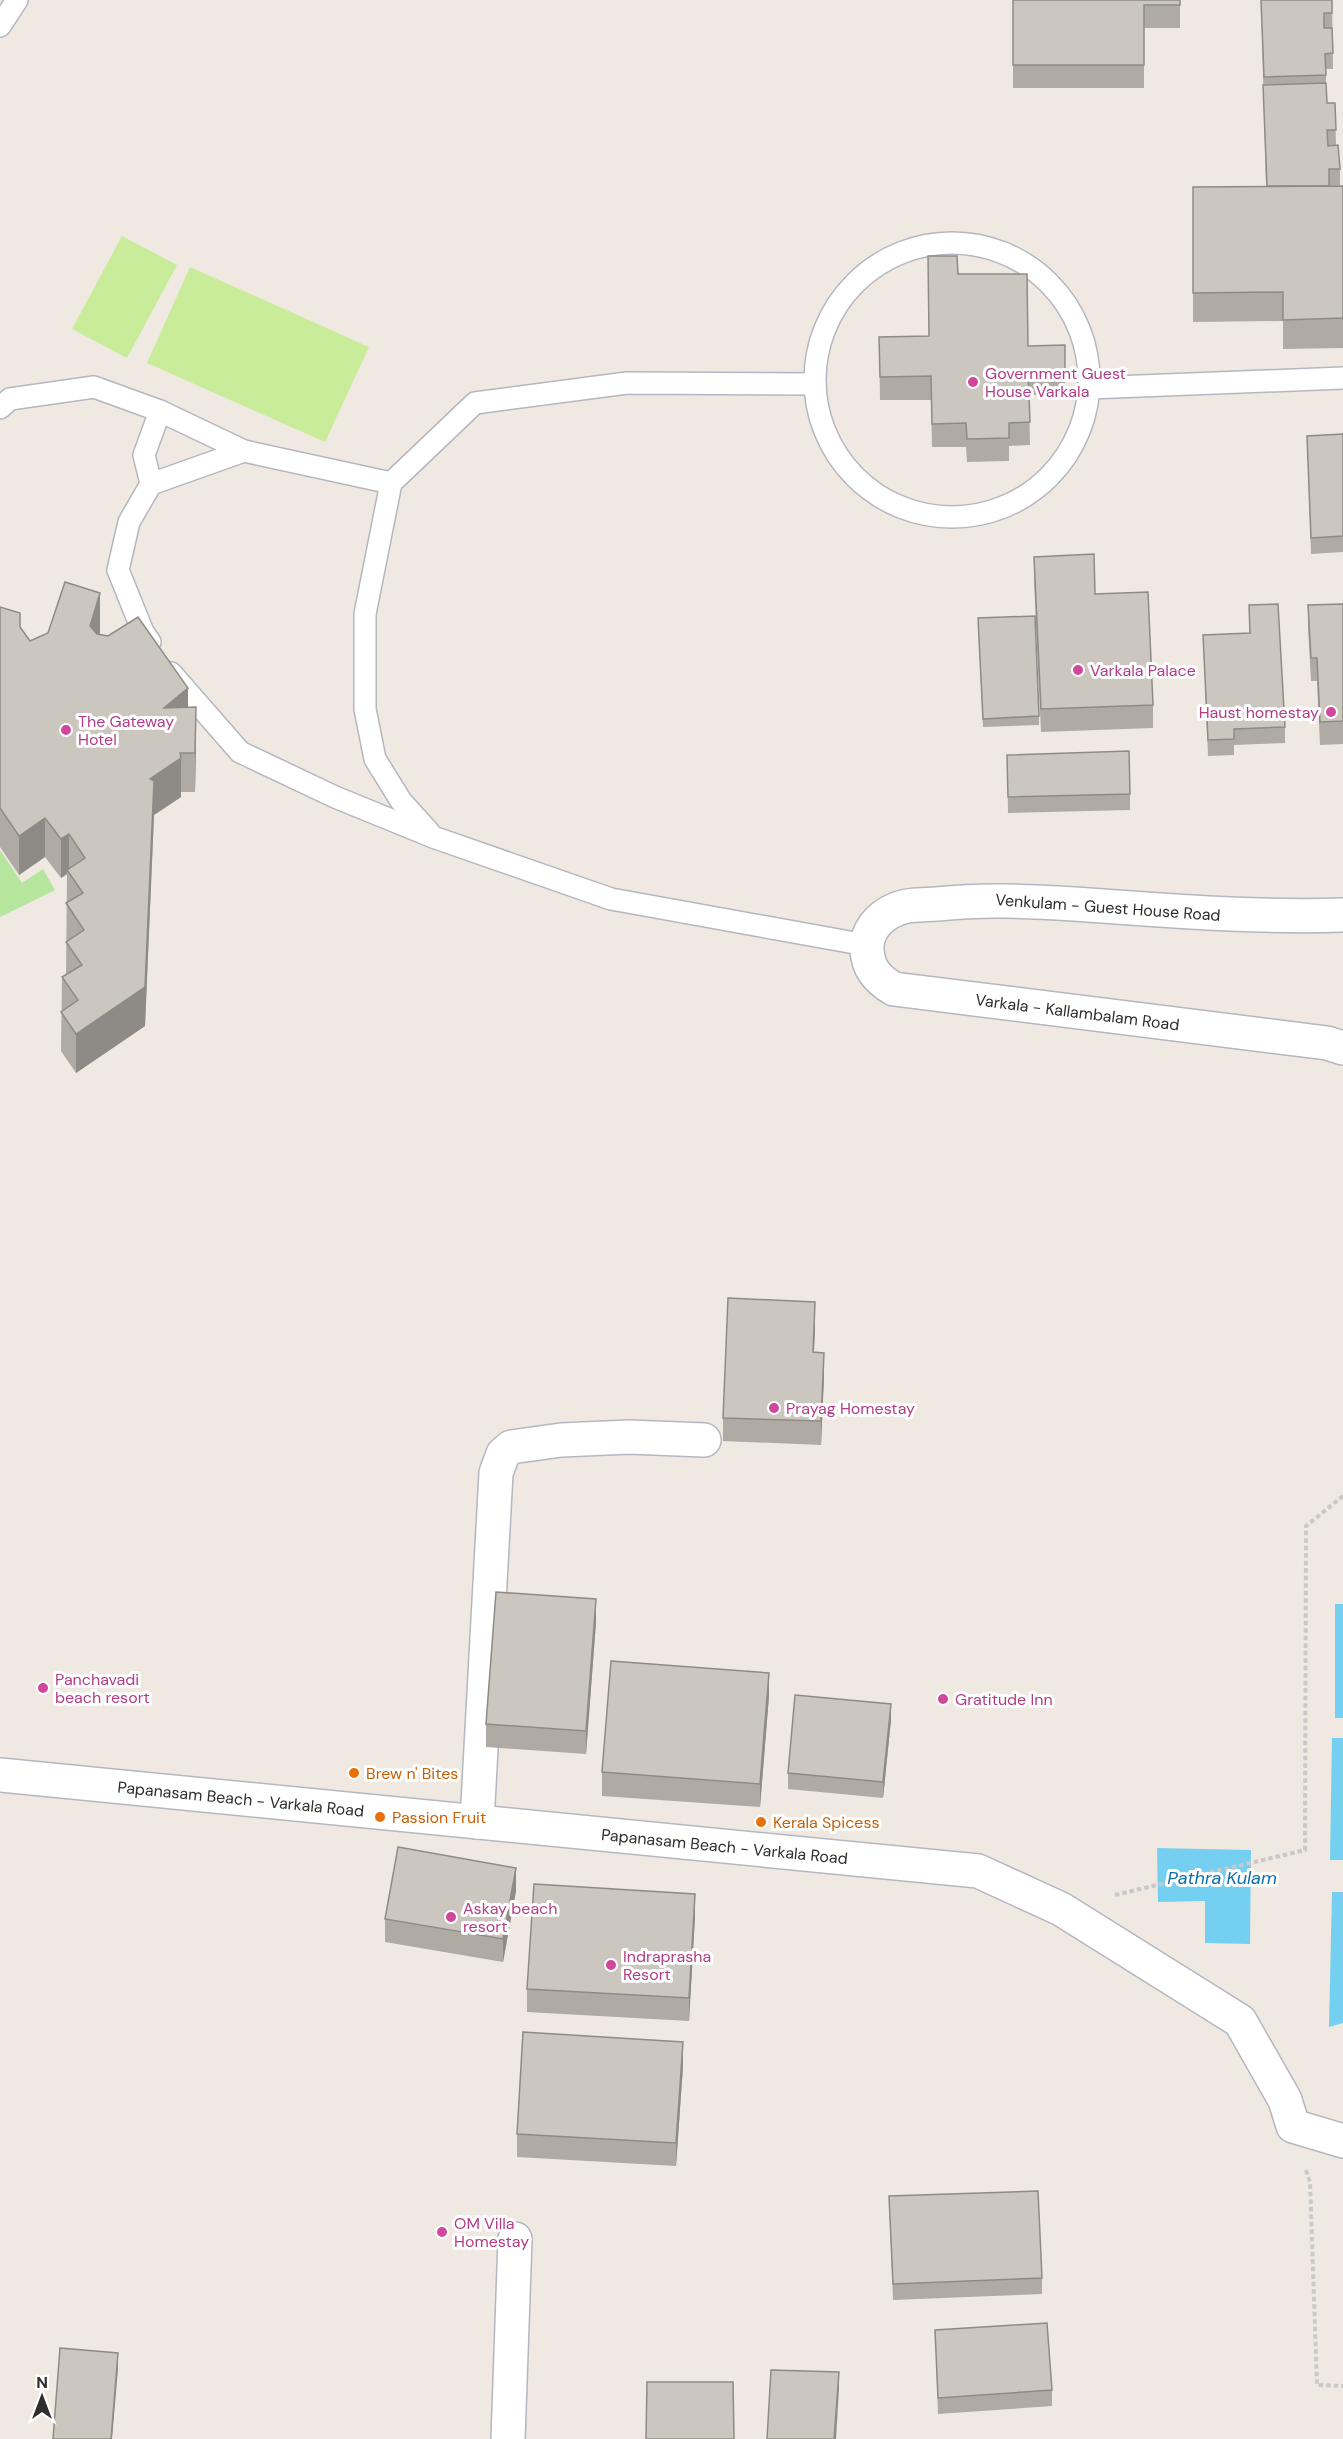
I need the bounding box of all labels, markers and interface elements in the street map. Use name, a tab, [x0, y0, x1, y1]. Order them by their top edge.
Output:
place label: Government Guest House Varkala	[985, 363, 1126, 402]
marker: Government Guest House Varkala	[966, 375, 980, 389]
place label: Varkala Palace	[1090, 660, 1196, 681]
marker: Varkala Palace	[1071, 663, 1085, 677]
place label: Haust homestay	[1199, 702, 1319, 723]
marker: Haust homestay	[1324, 705, 1338, 719]
place label: The Gateway Hotel	[78, 711, 174, 750]
marker: The Gateway Hotel	[59, 723, 73, 737]
street label: Venkulam - Guest House Road	[995, 889, 1221, 926]
street label: Varkala - Kallambalam Road	[974, 989, 1181, 1036]
place label: Prayag Homestay	[786, 1398, 915, 1419]
marker: Prayag Homestay	[767, 1401, 781, 1415]
place label: Panchavadi beach resort	[55, 1669, 150, 1708]
marker: Panchavadi beach resort	[36, 1681, 50, 1695]
place label: Gratitude Inn	[955, 1689, 1053, 1710]
marker: Gratitude Inn	[936, 1692, 950, 1706]
place label: Brew n' Bites	[366, 1763, 458, 1784]
marker: Brew n' Bites	[347, 1766, 361, 1780]
street label: Papanasam Beach - Varkala Road	[117, 1777, 365, 1822]
place label: Passion Fruit	[392, 1807, 486, 1828]
marker: Passion Fruit	[373, 1810, 387, 1824]
place label: Kerala Spicess	[773, 1812, 880, 1833]
marker: Kerala Spicess	[754, 1815, 768, 1829]
street label: Papanasam Beach - Varkala Road	[600, 1824, 849, 1869]
water label: Pathra Kulam	[1167, 1866, 1277, 1890]
place label: Askay beach resort	[463, 1898, 557, 1937]
marker: Askay beach resort	[444, 1910, 458, 1924]
place label: Indraprasha Resort	[623, 1946, 711, 1985]
marker: Indraprasha Resort	[604, 1958, 618, 1972]
place label: OM Villa Homestay	[454, 2213, 529, 2252]
marker: OM Villa Homestay	[435, 2225, 449, 2239]
north arrow	[12, 2367, 72, 2427]
text: N	[36, 2372, 48, 2393]

